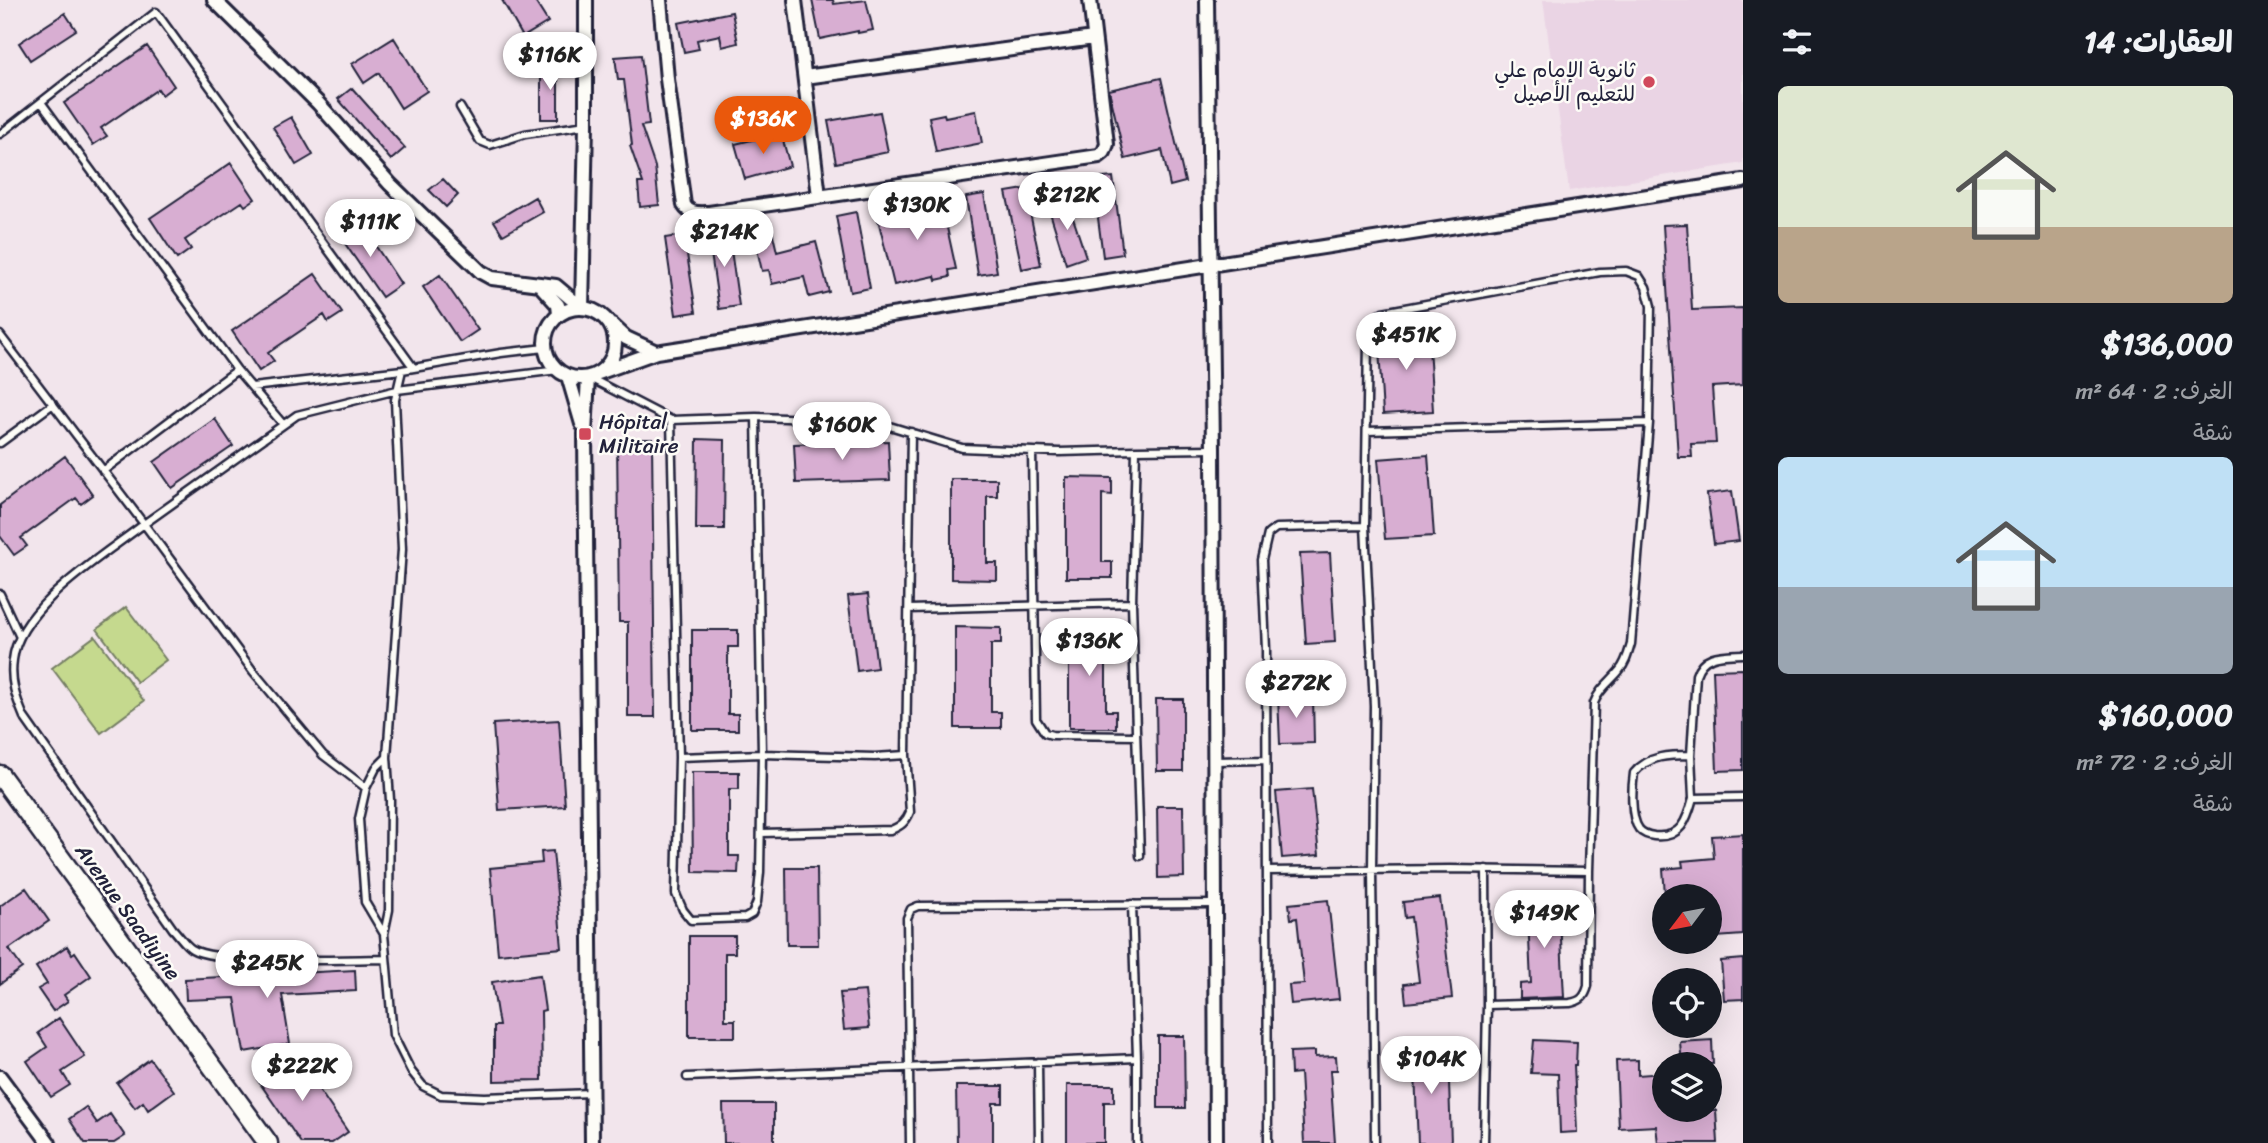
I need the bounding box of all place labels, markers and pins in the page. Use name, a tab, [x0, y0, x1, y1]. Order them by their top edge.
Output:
pin: $116K	[501, 32, 599, 92]
place label: ثانوية الإمام علي للتعليم الأصيل	[1494, 51, 1636, 113]
marker: ثانوية الإمام علي للتعليم الأصيل	[1641, 74, 1657, 90]
pin: $136K	[714, 96, 812, 156]
pin: $212K	[1018, 173, 1116, 232]
pin: $130K	[868, 182, 966, 242]
pin: $111K	[321, 200, 419, 259]
pin: $214K	[675, 210, 773, 269]
pin: $451K	[1357, 312, 1455, 372]
pin: $160K	[793, 402, 891, 462]
place label: Hôpital Militaire	[599, 403, 679, 465]
marker: Hôpital Militaire	[577, 426, 593, 442]
pin: $136K	[1040, 618, 1138, 678]
pin: $272K	[1247, 660, 1345, 720]
pin: $149K	[1495, 890, 1593, 950]
pin: $245K	[218, 940, 316, 1000]
pin: $104K	[1382, 1036, 1480, 1096]
pin: $222K	[253, 1044, 351, 1103]

